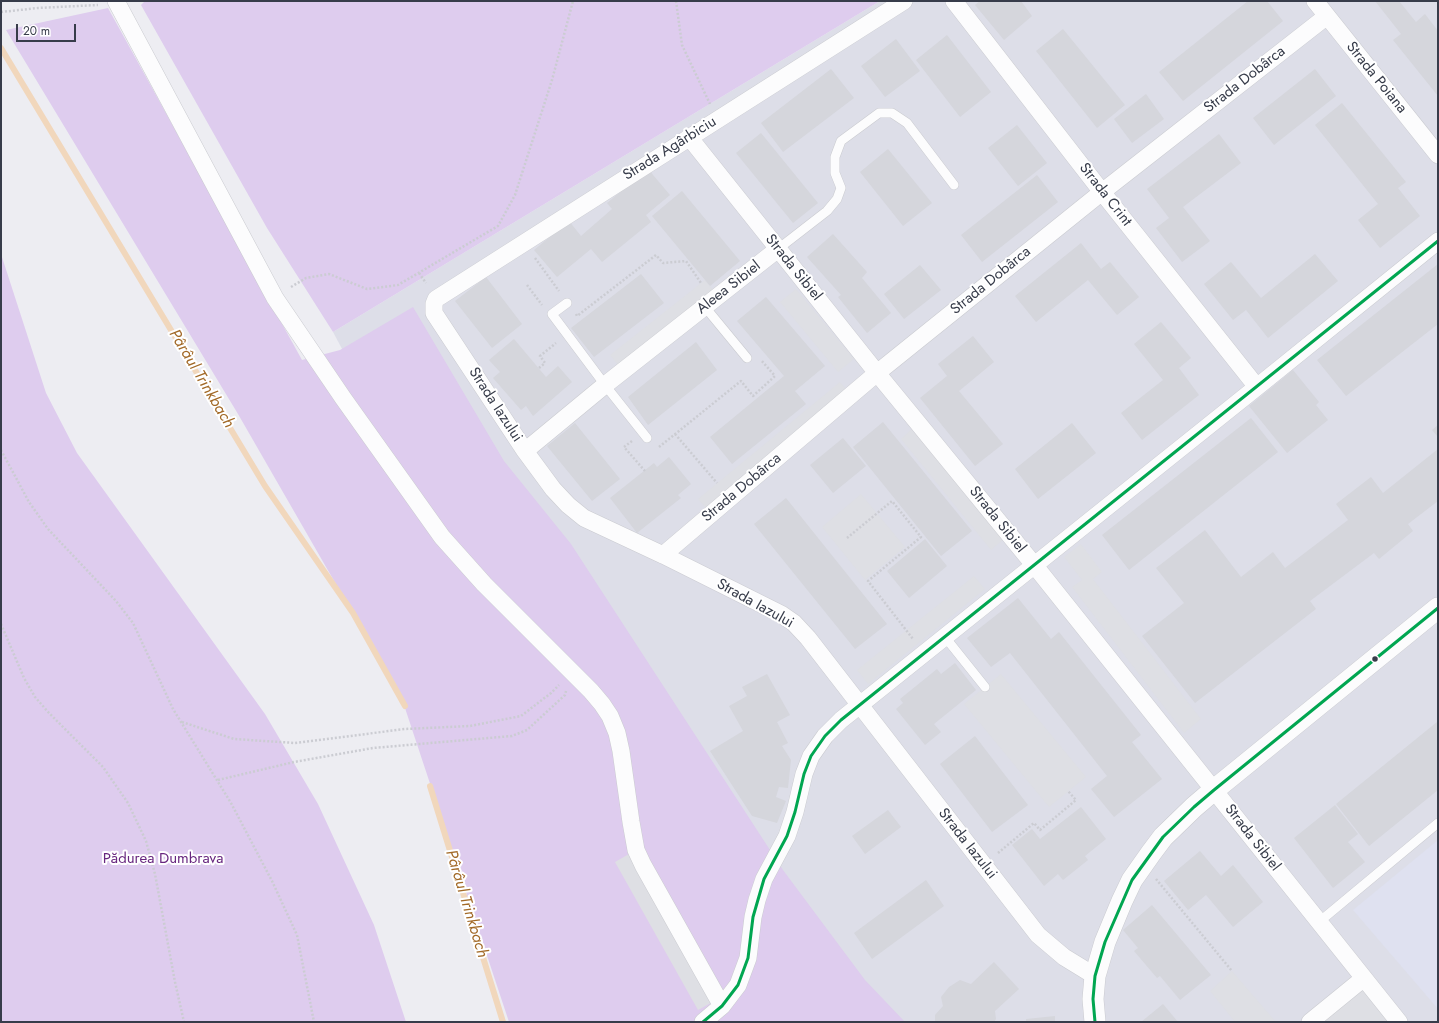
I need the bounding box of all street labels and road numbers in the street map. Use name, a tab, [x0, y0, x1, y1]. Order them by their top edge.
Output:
street label: Strada Poiana	[1342, 39, 1410, 117]
street label: Strada Dobârca	[1201, 43, 1289, 117]
street label: Strada Agârbiciu	[620, 113, 720, 185]
street label: Strada Crint	[1075, 160, 1135, 230]
street label: Strada Sibiel	[761, 231, 825, 305]
street label: Strada Dobârca	[947, 243, 1035, 319]
street label: Aleea Sibiel	[693, 257, 765, 319]
street label: Strada Iazului	[464, 364, 526, 446]
street label: Strada Dobârca	[699, 450, 785, 526]
street label: Strada Sibiel	[965, 483, 1029, 557]
street label: Strada Iazului	[713, 575, 797, 633]
street label: Strada Sibiel	[1220, 801, 1284, 875]
street label: Strada Iazului	[934, 805, 1000, 883]

